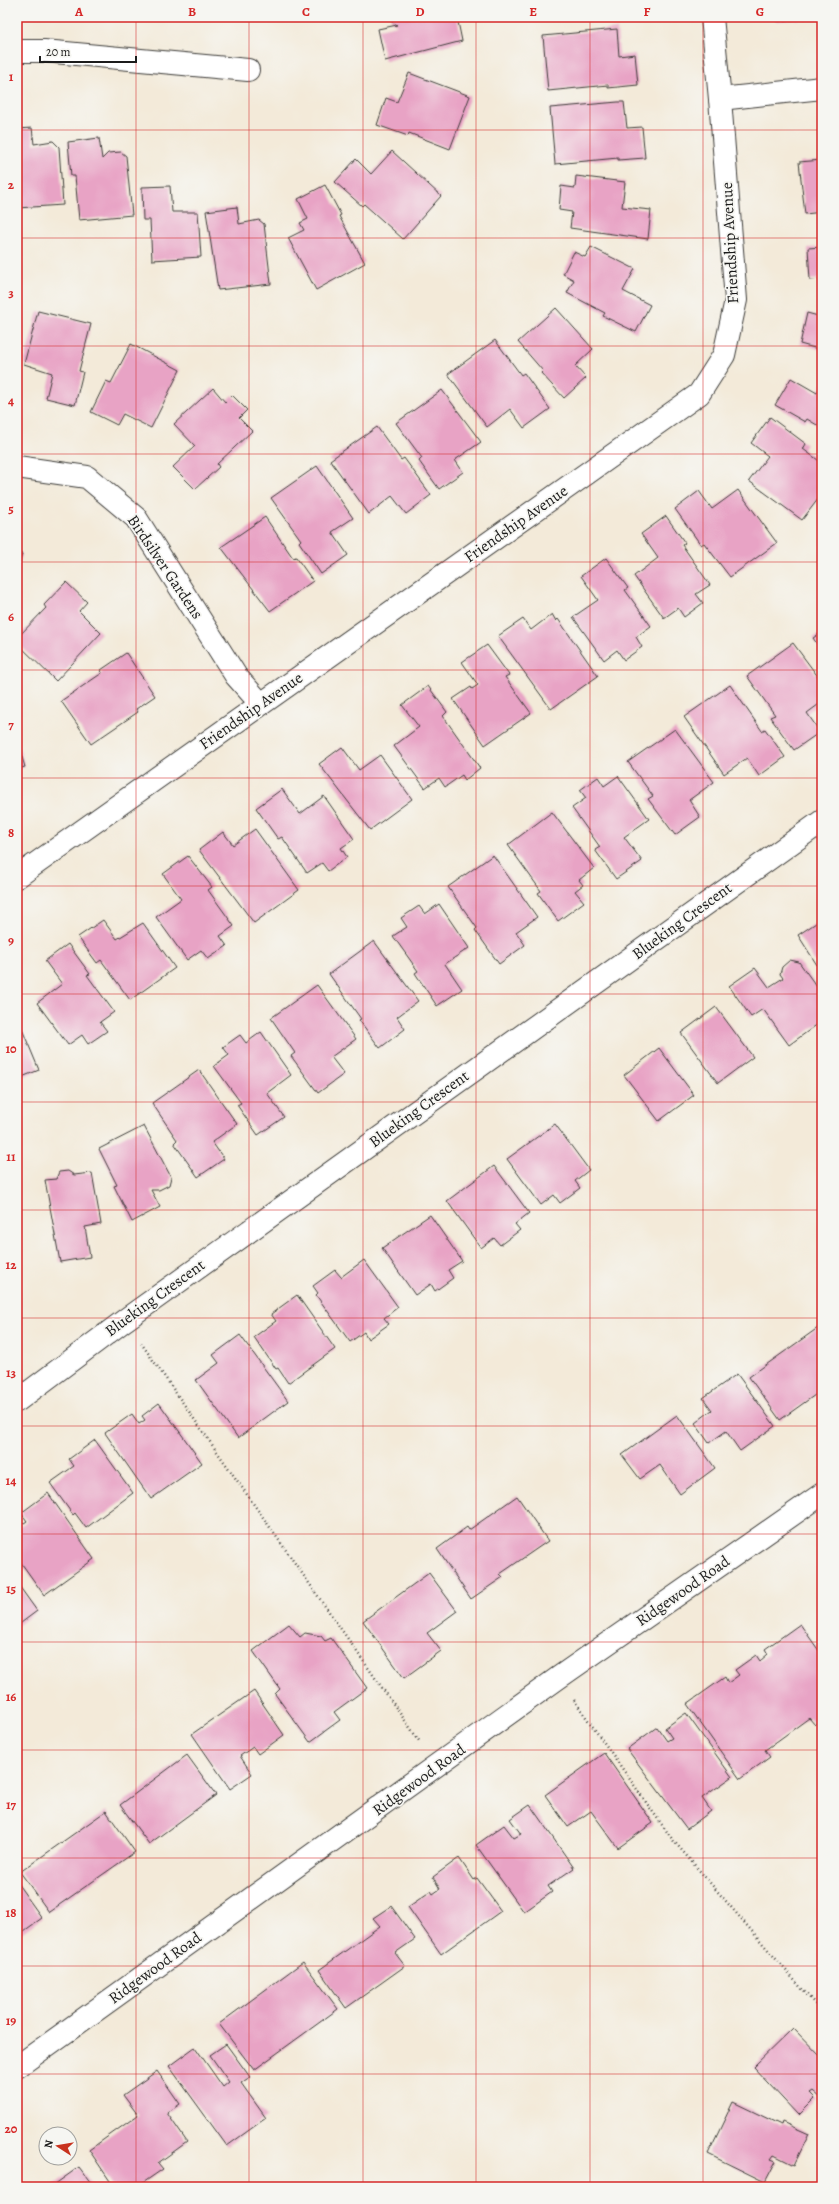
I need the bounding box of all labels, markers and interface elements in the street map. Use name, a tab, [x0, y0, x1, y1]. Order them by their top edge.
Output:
text: A	[74, 3, 84, 20]
text: B	[188, 3, 196, 20]
text: C	[302, 3, 310, 20]
text: D	[415, 3, 425, 20]
text: E	[529, 3, 537, 20]
text: F	[644, 3, 651, 20]
text: G	[756, 3, 764, 20]
scale bar	[40, 38, 136, 64]
text: 20 m	[46, 44, 70, 60]
text: 1	[9, 68, 14, 85]
text: 2	[8, 176, 15, 193]
street label: Friendship Avenue	[716, 182, 744, 304]
text: 3	[8, 284, 14, 301]
text: 4	[8, 392, 14, 409]
street label: Friendship Avenue	[460, 480, 572, 568]
text: 5	[8, 500, 14, 517]
street label: Birdsilver Gardens	[122, 510, 208, 624]
text: 6	[8, 608, 14, 625]
street label: Friendship Avenue	[195, 667, 307, 755]
text: 7	[8, 716, 14, 733]
text: 8	[8, 824, 14, 841]
street label: Blueking Crescent	[628, 877, 736, 965]
text: 9	[8, 932, 14, 949]
text: 10	[5, 1040, 17, 1057]
street label: Blueking Crescent	[365, 1065, 473, 1153]
text: 11	[6, 1148, 16, 1165]
street label: Blueking Crescent	[101, 1254, 209, 1342]
text: 12	[6, 1256, 17, 1273]
text: 13	[6, 1364, 17, 1381]
text: 14	[6, 1472, 16, 1489]
street label: Ridgewood Road	[632, 1550, 735, 1632]
text: 15	[6, 1580, 17, 1597]
text: 16	[6, 1688, 16, 1705]
street label: Ridgewood Road	[368, 1739, 470, 1821]
text: 17	[6, 1796, 17, 1813]
text: 18	[6, 1904, 16, 1921]
street label: Ridgewood Road	[104, 1927, 206, 2009]
text: 19	[6, 2012, 16, 2029]
text: 20	[5, 2120, 18, 2137]
north arrow	[38, 2126, 78, 2166]
text: N	[41, 2139, 57, 2150]

